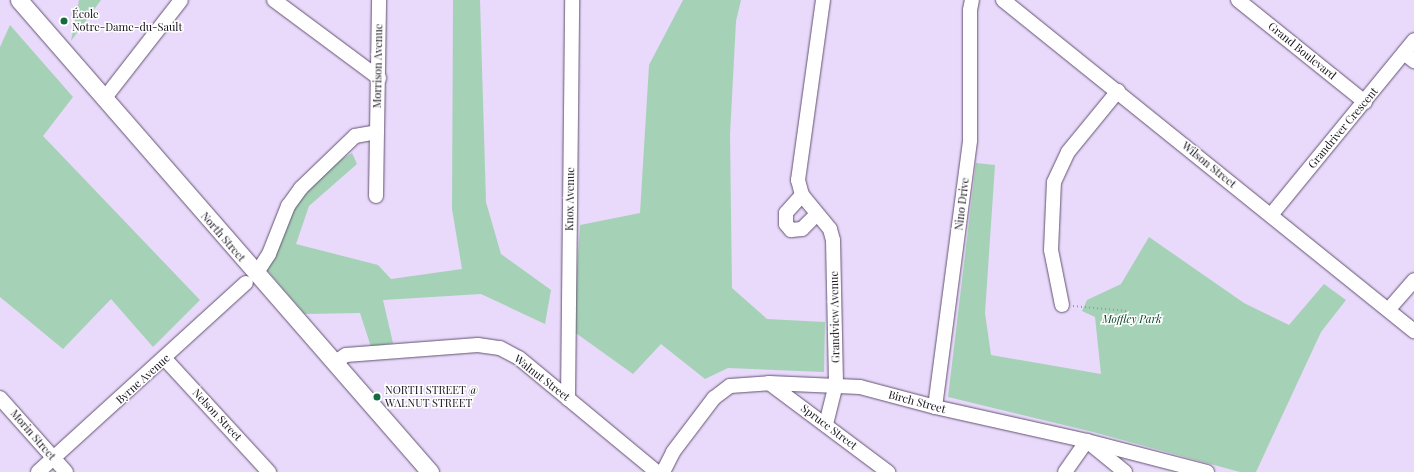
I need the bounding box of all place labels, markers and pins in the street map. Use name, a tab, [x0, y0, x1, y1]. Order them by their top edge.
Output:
place label: École Notre-Dame-du-Sault	[72, 8, 182, 34]
marker: École Notre-Dame-du-Sault	[59, 16, 69, 26]
place label: NORTH STREET @ WALNUT STREET	[385, 384, 478, 410]
marker: NORTH STREET @ WALNUT STREET	[372, 392, 382, 402]

